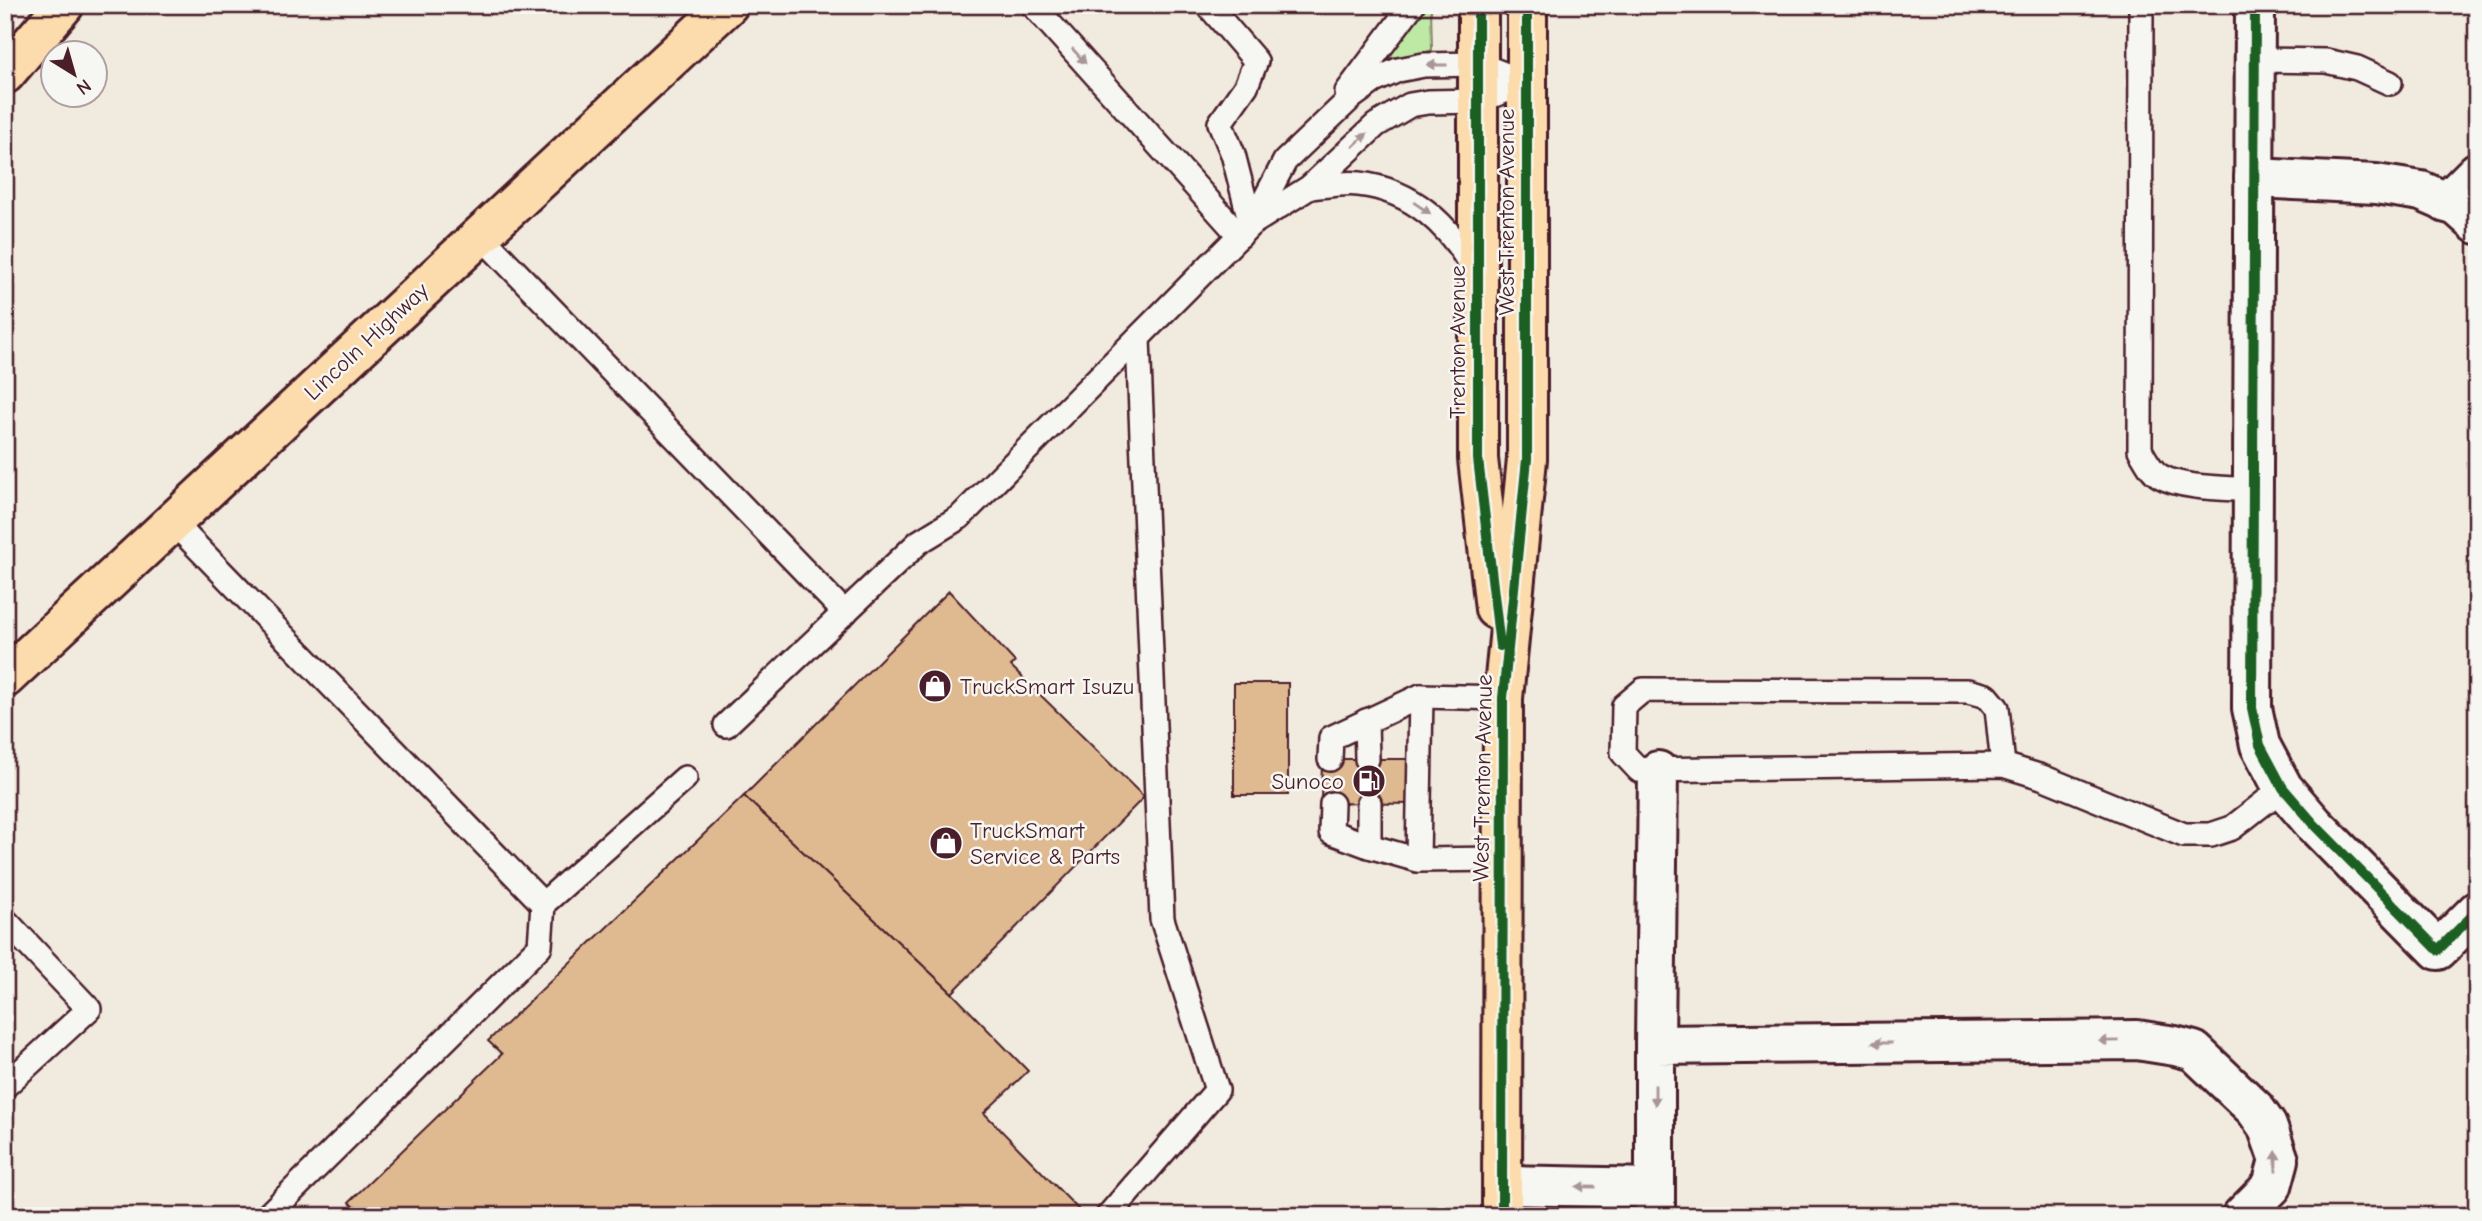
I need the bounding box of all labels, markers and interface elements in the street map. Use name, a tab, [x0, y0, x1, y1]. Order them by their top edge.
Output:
north arrow	[38, 38, 108, 108]
one-way arrow	[1070, 47, 1086, 64]
one-way arrow	[1426, 59, 1448, 71]
text: N	[72, 74, 95, 99]
street label: West Trenton Avenue	[1493, 108, 1520, 316]
one-way arrow	[1351, 132, 1369, 148]
one-way arrow	[1413, 201, 1431, 215]
street label: Trenton Avenue	[1444, 265, 1471, 419]
street label: Lincoln Highway	[299, 276, 435, 406]
shop icon: TruckSmart Isuzu	[916, 667, 954, 705]
place label: TruckSmart Isuzu	[960, 673, 1134, 700]
street label: West Trenton Avenue	[1467, 674, 1498, 882]
fuel station icon: Sunoco	[1350, 762, 1388, 800]
place label: Sunoco	[1271, 768, 1344, 795]
place label: TruckSmart Service & Parts	[970, 817, 1120, 870]
shop icon: TruckSmart Service & Parts	[927, 824, 965, 862]
one-way arrow	[2098, 1035, 2120, 1046]
one-way arrow	[1871, 1037, 1893, 1049]
one-way arrow	[1649, 1085, 1661, 1107]
one-way arrow	[2270, 1150, 2282, 1172]
one-way arrow	[1575, 1181, 1597, 1193]

